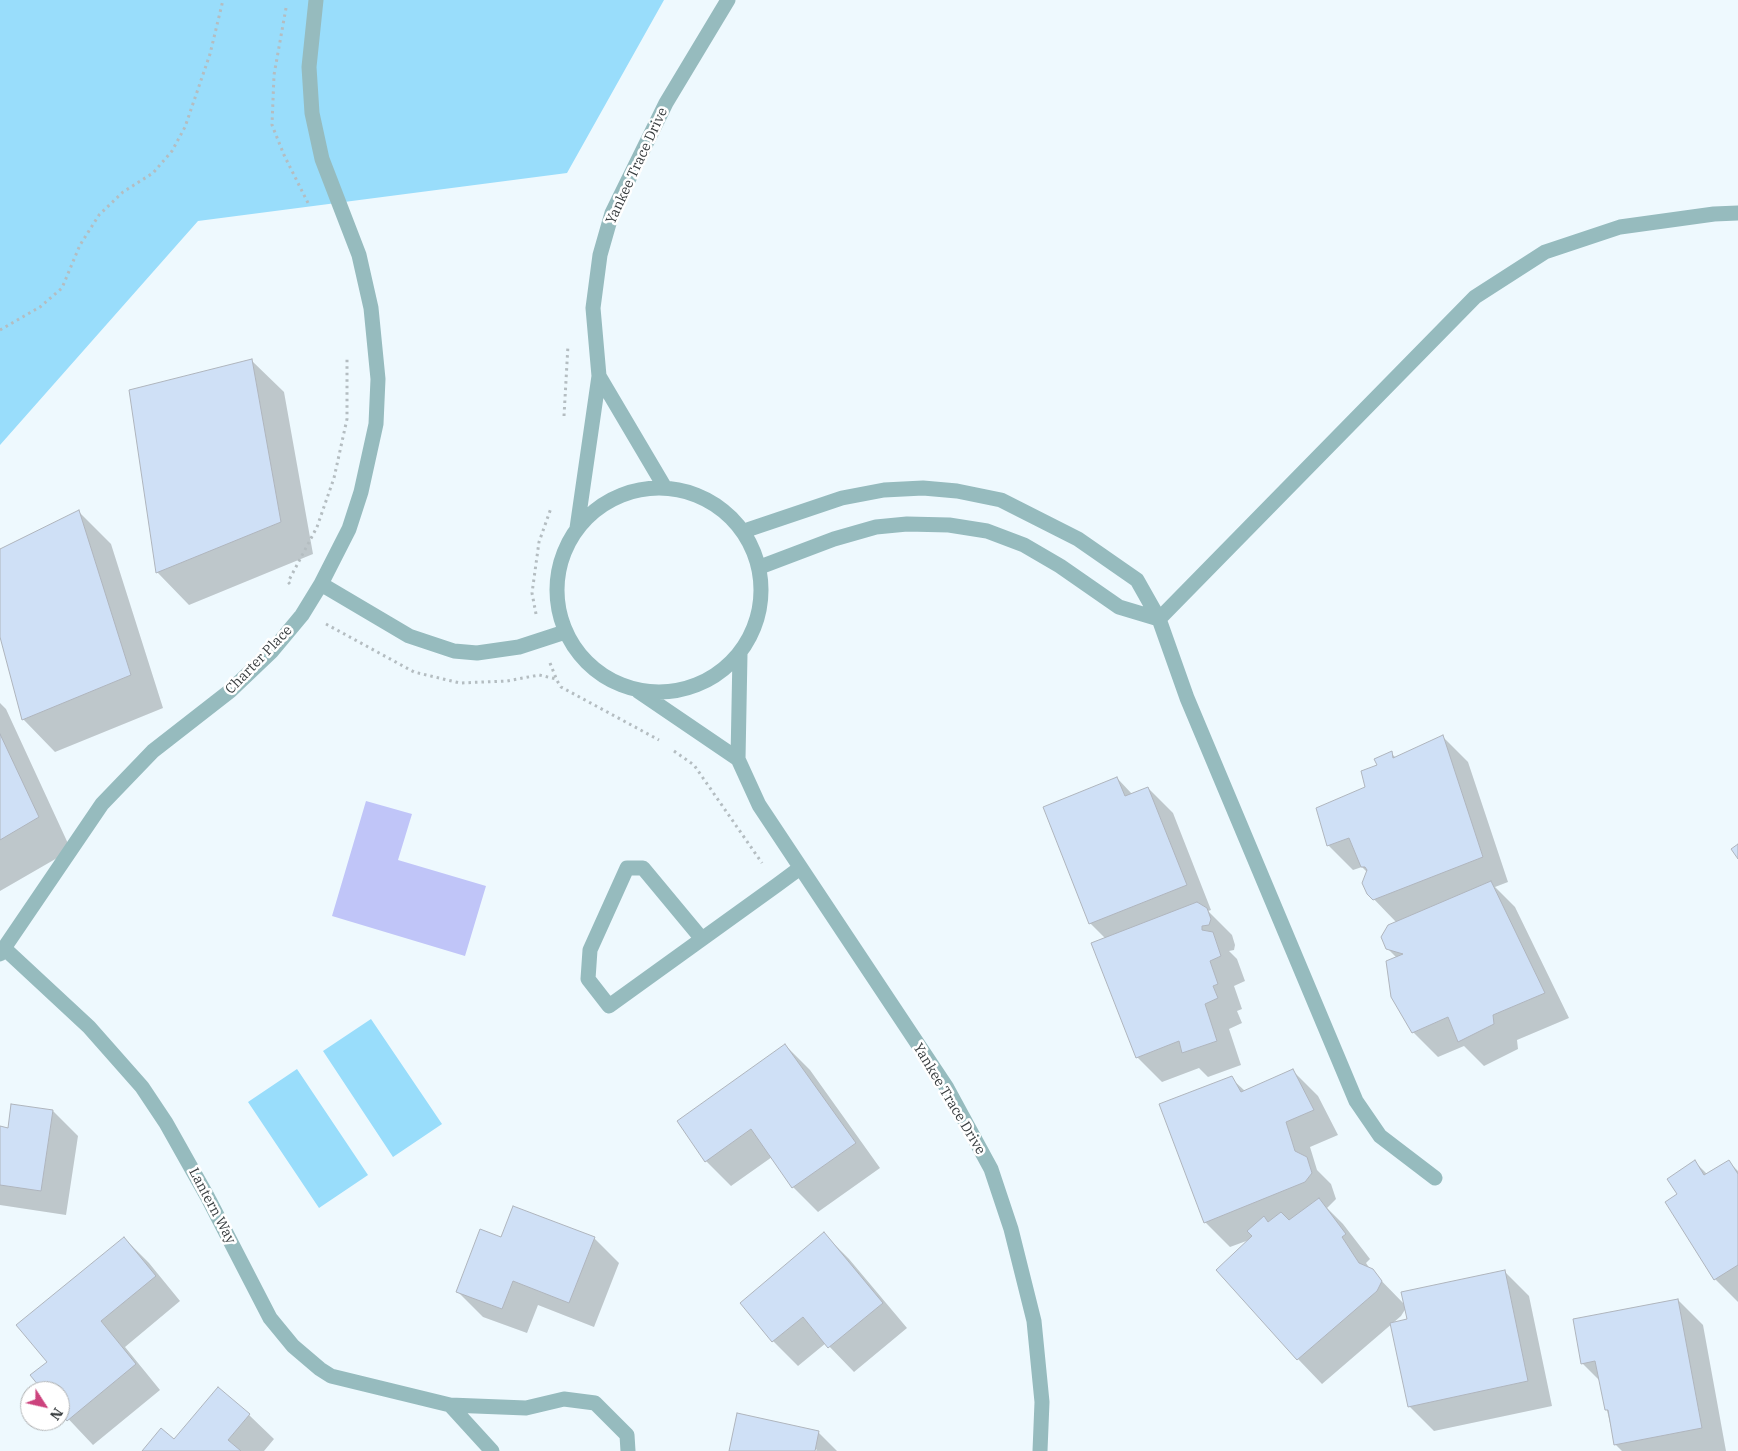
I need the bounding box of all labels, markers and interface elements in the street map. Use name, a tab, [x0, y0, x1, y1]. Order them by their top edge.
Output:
street label: Yankee Trace Drive	[603, 105, 671, 227]
street label: Charter Place	[222, 622, 296, 698]
street label: Yankee Trace Drive	[909, 1040, 989, 1158]
street label: Lantern Way	[185, 1165, 239, 1247]
north arrow	[20, 1381, 70, 1431]
text: N	[46, 1404, 67, 1424]

